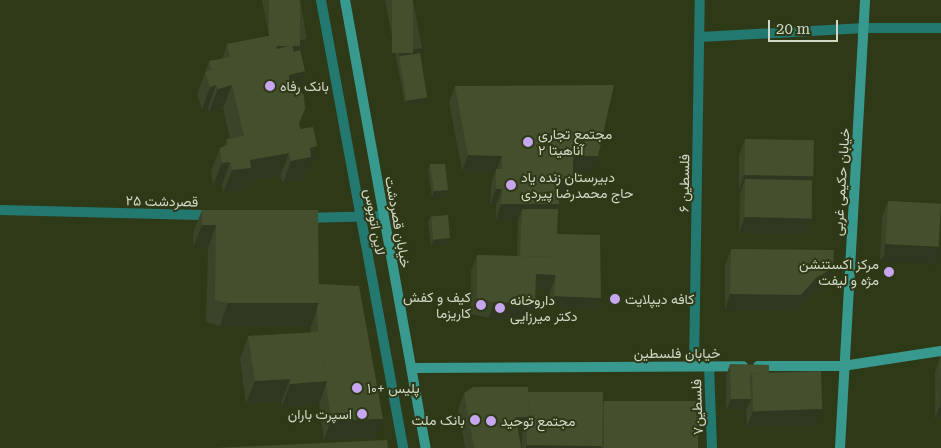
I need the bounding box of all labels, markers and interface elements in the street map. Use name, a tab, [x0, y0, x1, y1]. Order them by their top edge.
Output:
scale bar	[771, 10, 841, 42]
text: 20 m	[776, 20, 810, 38]
place label: بانک رفاه	[280, 78, 329, 94]
marker: بانک رفاه	[264, 80, 276, 92]
place label: مجتمع تجاری آناهیتا ۲	[538, 126, 612, 158]
street label: خیابان حکیمی غربی	[829, 127, 853, 237]
marker: مجتمع تجاری آناهیتا ۲	[522, 136, 534, 148]
street label: فلسطین ۶	[675, 154, 693, 212]
place label: دبیرستان زنده یاد حاج محمدرضا پیردی	[521, 169, 633, 202]
street label: خیابان قصردشت	[382, 175, 414, 269]
marker: دبیرستان زنده یاد حاج محمدرضا پیردی	[505, 179, 517, 191]
street label: لاین اتوبوس	[361, 187, 389, 257]
street label: قصردشت ۲۵	[126, 192, 198, 210]
place label: مرکز اکستنشن مژه و لیفت	[799, 256, 879, 288]
marker: مرکز اکستنشن مژه و لیفت	[883, 266, 895, 278]
place label: کیف و کفش کاریزما	[403, 289, 471, 322]
place label: کافه دیپلایت	[625, 291, 695, 307]
place label: داروخانه دکتر میرزایی	[510, 292, 577, 324]
marker: کافه دیپلایت	[609, 293, 621, 305]
marker: کیف و کفش کاریزما	[475, 299, 487, 311]
marker: داروخانه دکتر میرزایی	[494, 302, 506, 314]
street label: خیابان فلسطین	[634, 345, 720, 361]
street label: ۷فلسطین	[688, 379, 706, 435]
place label: پلیس +۱۰	[367, 380, 420, 396]
marker: پلیس +۱۰	[351, 382, 363, 394]
place label: اسپرت باران	[288, 406, 352, 422]
marker: اسپرت باران	[356, 408, 368, 420]
place label: بانک ملت	[412, 412, 465, 428]
place label: مجتمع توحید	[501, 413, 575, 429]
marker: بانک ملت	[469, 414, 481, 426]
marker: مجتمع توحید	[485, 415, 497, 427]

